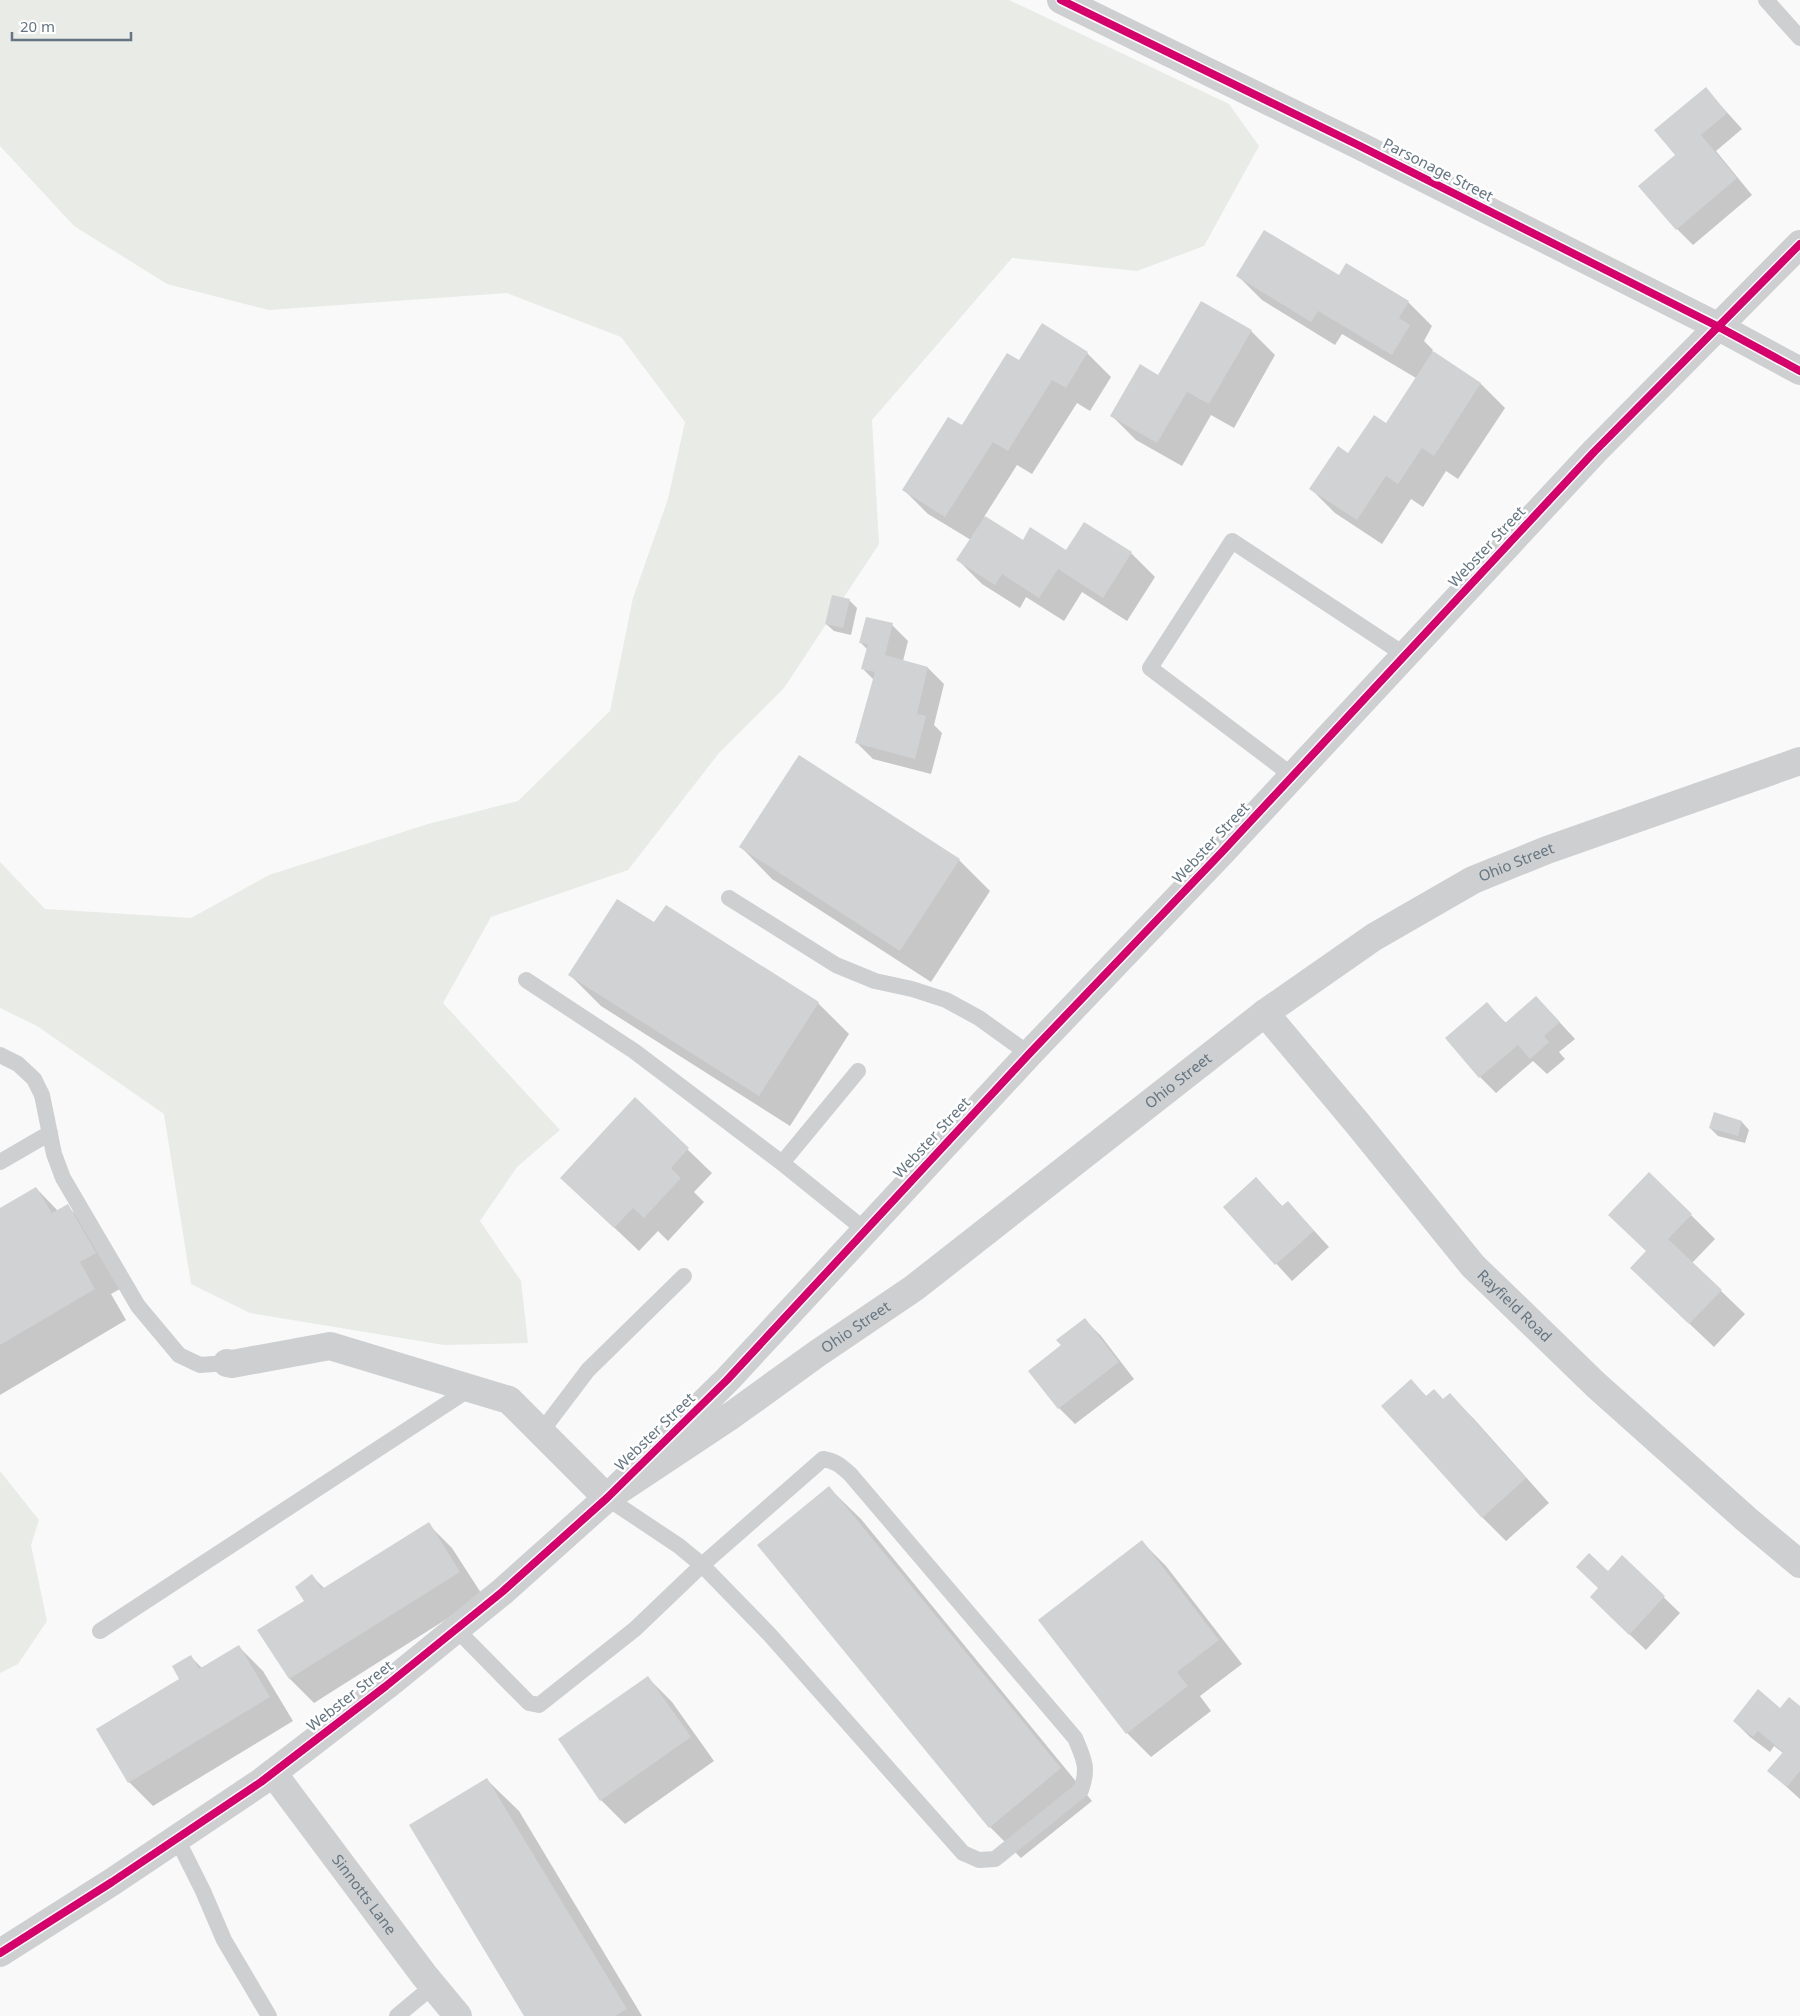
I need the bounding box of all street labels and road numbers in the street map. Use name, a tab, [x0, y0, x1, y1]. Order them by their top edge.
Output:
street label: Parsonage Street	[1380, 133, 1497, 206]
street label: Webster Street	[1443, 501, 1530, 591]
street label: Webster Street	[1167, 797, 1254, 887]
street label: Ohio Street	[1475, 837, 1557, 886]
street label: Ohio Street	[1140, 1047, 1216, 1113]
street label: Webster Street	[888, 1092, 975, 1182]
street label: Rayfield Road	[1474, 1265, 1556, 1346]
street label: Ohio Street	[817, 1296, 894, 1357]
street label: Webster Street	[610, 1387, 699, 1475]
street label: Webster Street	[302, 1655, 397, 1735]
street label: Sinnotts Lane	[328, 1850, 401, 1938]

